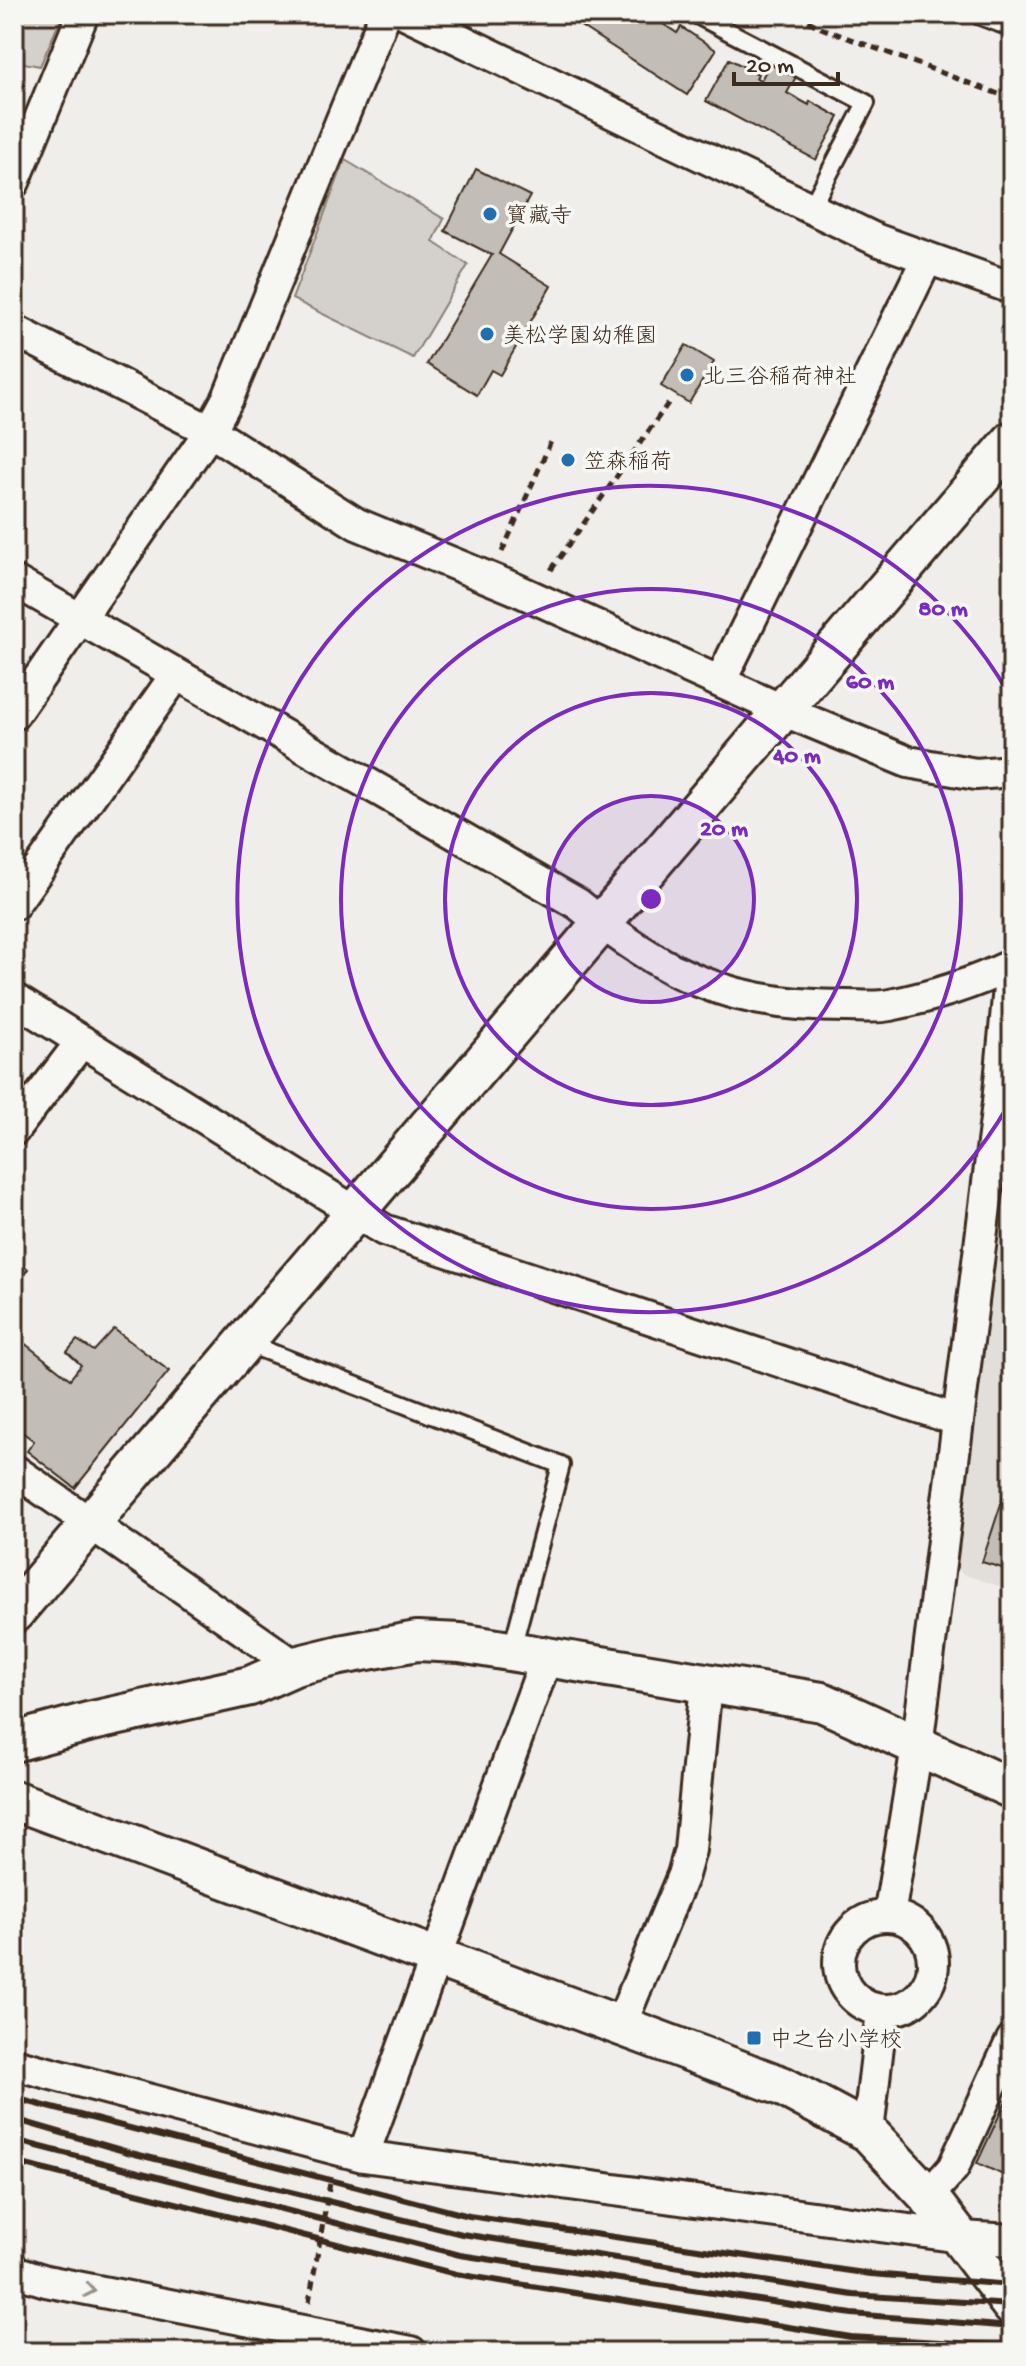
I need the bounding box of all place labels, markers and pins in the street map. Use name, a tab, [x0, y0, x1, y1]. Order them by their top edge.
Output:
place label: 寳藏寺	[506, 203, 572, 231]
marker: 寳藏寺	[481, 205, 499, 223]
place label: 美松学園幼稚園	[503, 324, 657, 351]
marker: 美松学園幼稚園	[478, 325, 496, 343]
place label: 北三谷稲荷神社	[703, 365, 857, 392]
marker: 北三谷稲荷神社	[678, 366, 696, 384]
place label: 笠森稲荷	[584, 450, 672, 477]
marker: 笠森稲荷	[559, 451, 577, 469]
centre of rings	[637, 885, 665, 913]
place label: 中之台小学校	[770, 2027, 902, 2055]
marker: 中之台小学校	[745, 2029, 763, 2047]

